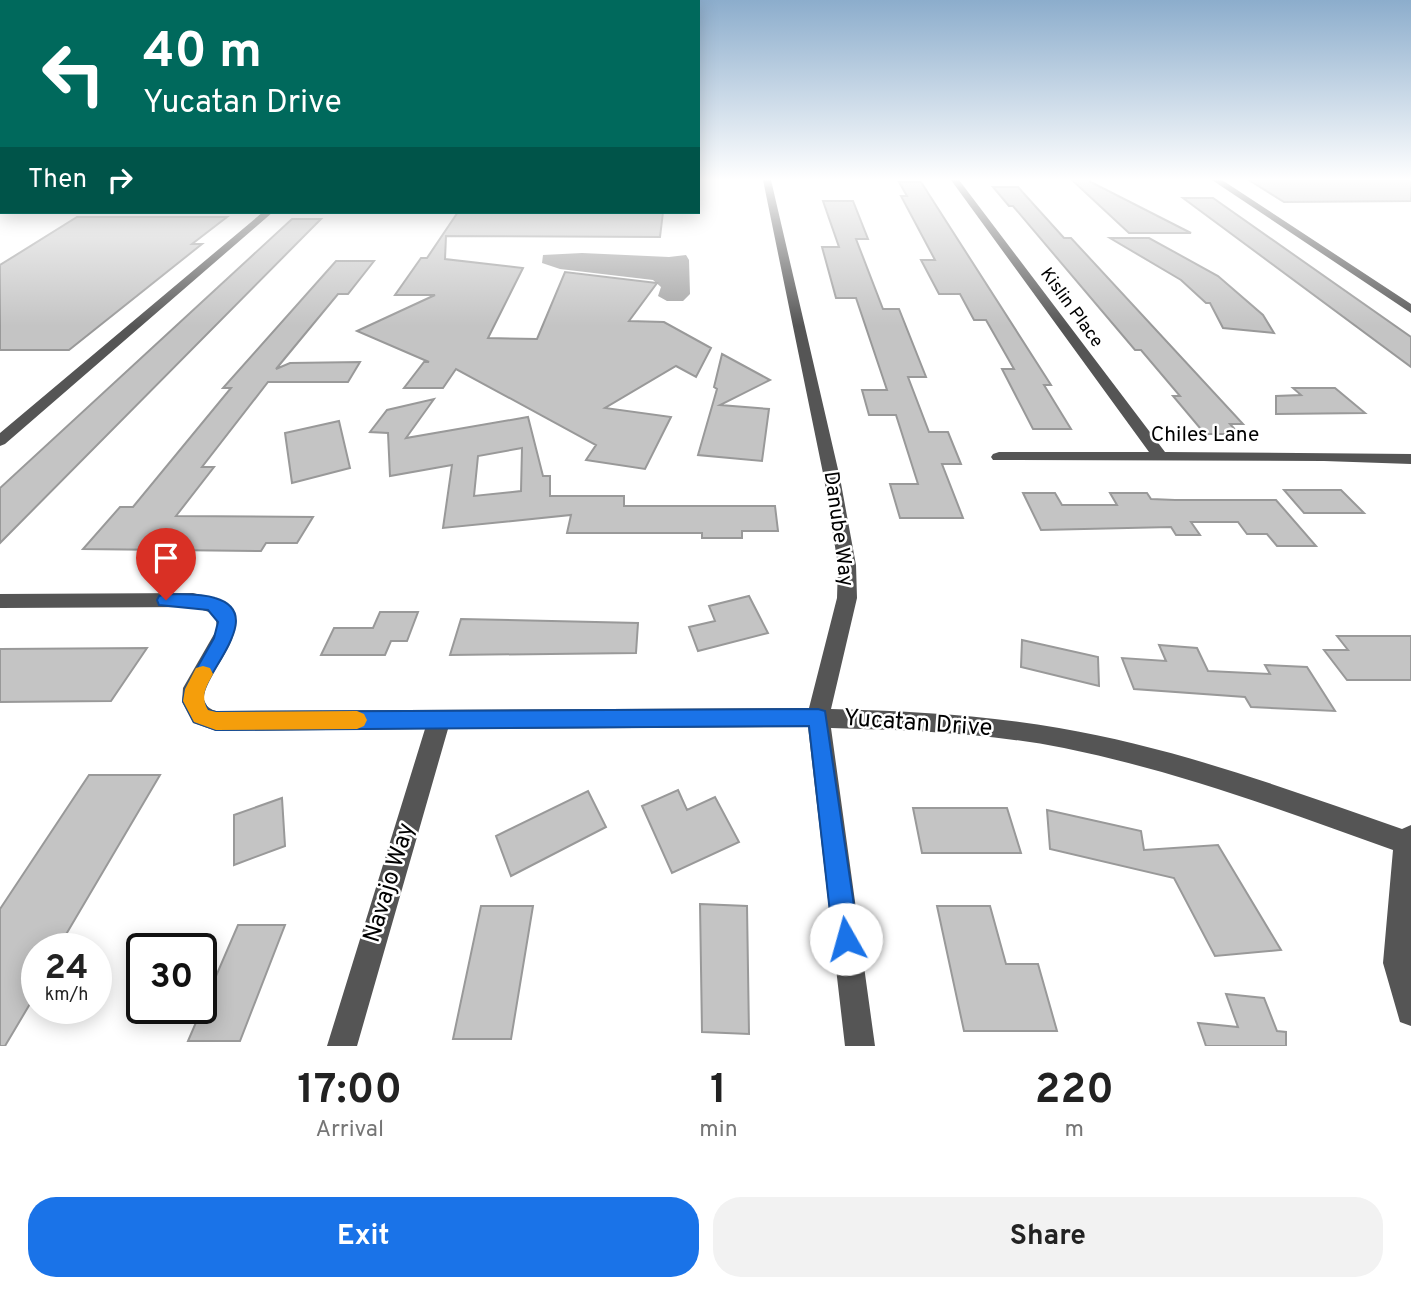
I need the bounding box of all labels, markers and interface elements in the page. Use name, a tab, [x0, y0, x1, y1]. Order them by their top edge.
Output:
text: 40 m	[143, 23, 262, 85]
icon: left	[28, 28, 119, 119]
text: Yucatan Drive	[143, 84, 342, 124]
icon: right	[101, 161, 139, 199]
text: Then	[28, 164, 87, 197]
street label: Kislin Place	[1034, 264, 1108, 352]
street label: Chiles Lane	[1151, 422, 1259, 449]
street label: Danube Way	[817, 470, 859, 588]
pin	[136, 528, 196, 600]
icon: arrive	[147, 539, 185, 577]
street label: Yucatan Drive	[843, 704, 993, 744]
street label: Navajo Way	[358, 820, 422, 946]
position arrow	[809, 902, 883, 976]
speed limit sign: 30	[126, 933, 217, 1024]
text: 24	[45, 947, 88, 991]
text: km/h	[45, 984, 88, 1007]
text: 17:00	[297, 1065, 402, 1118]
text: 1	[710, 1065, 727, 1118]
text: 220	[1035, 1065, 1114, 1118]
text: Arrival	[315, 1116, 384, 1145]
text: min	[699, 1116, 738, 1145]
text: m	[1065, 1116, 1084, 1145]
button: Exit	[28, 1197, 699, 1277]
button: Share	[713, 1197, 1383, 1277]

